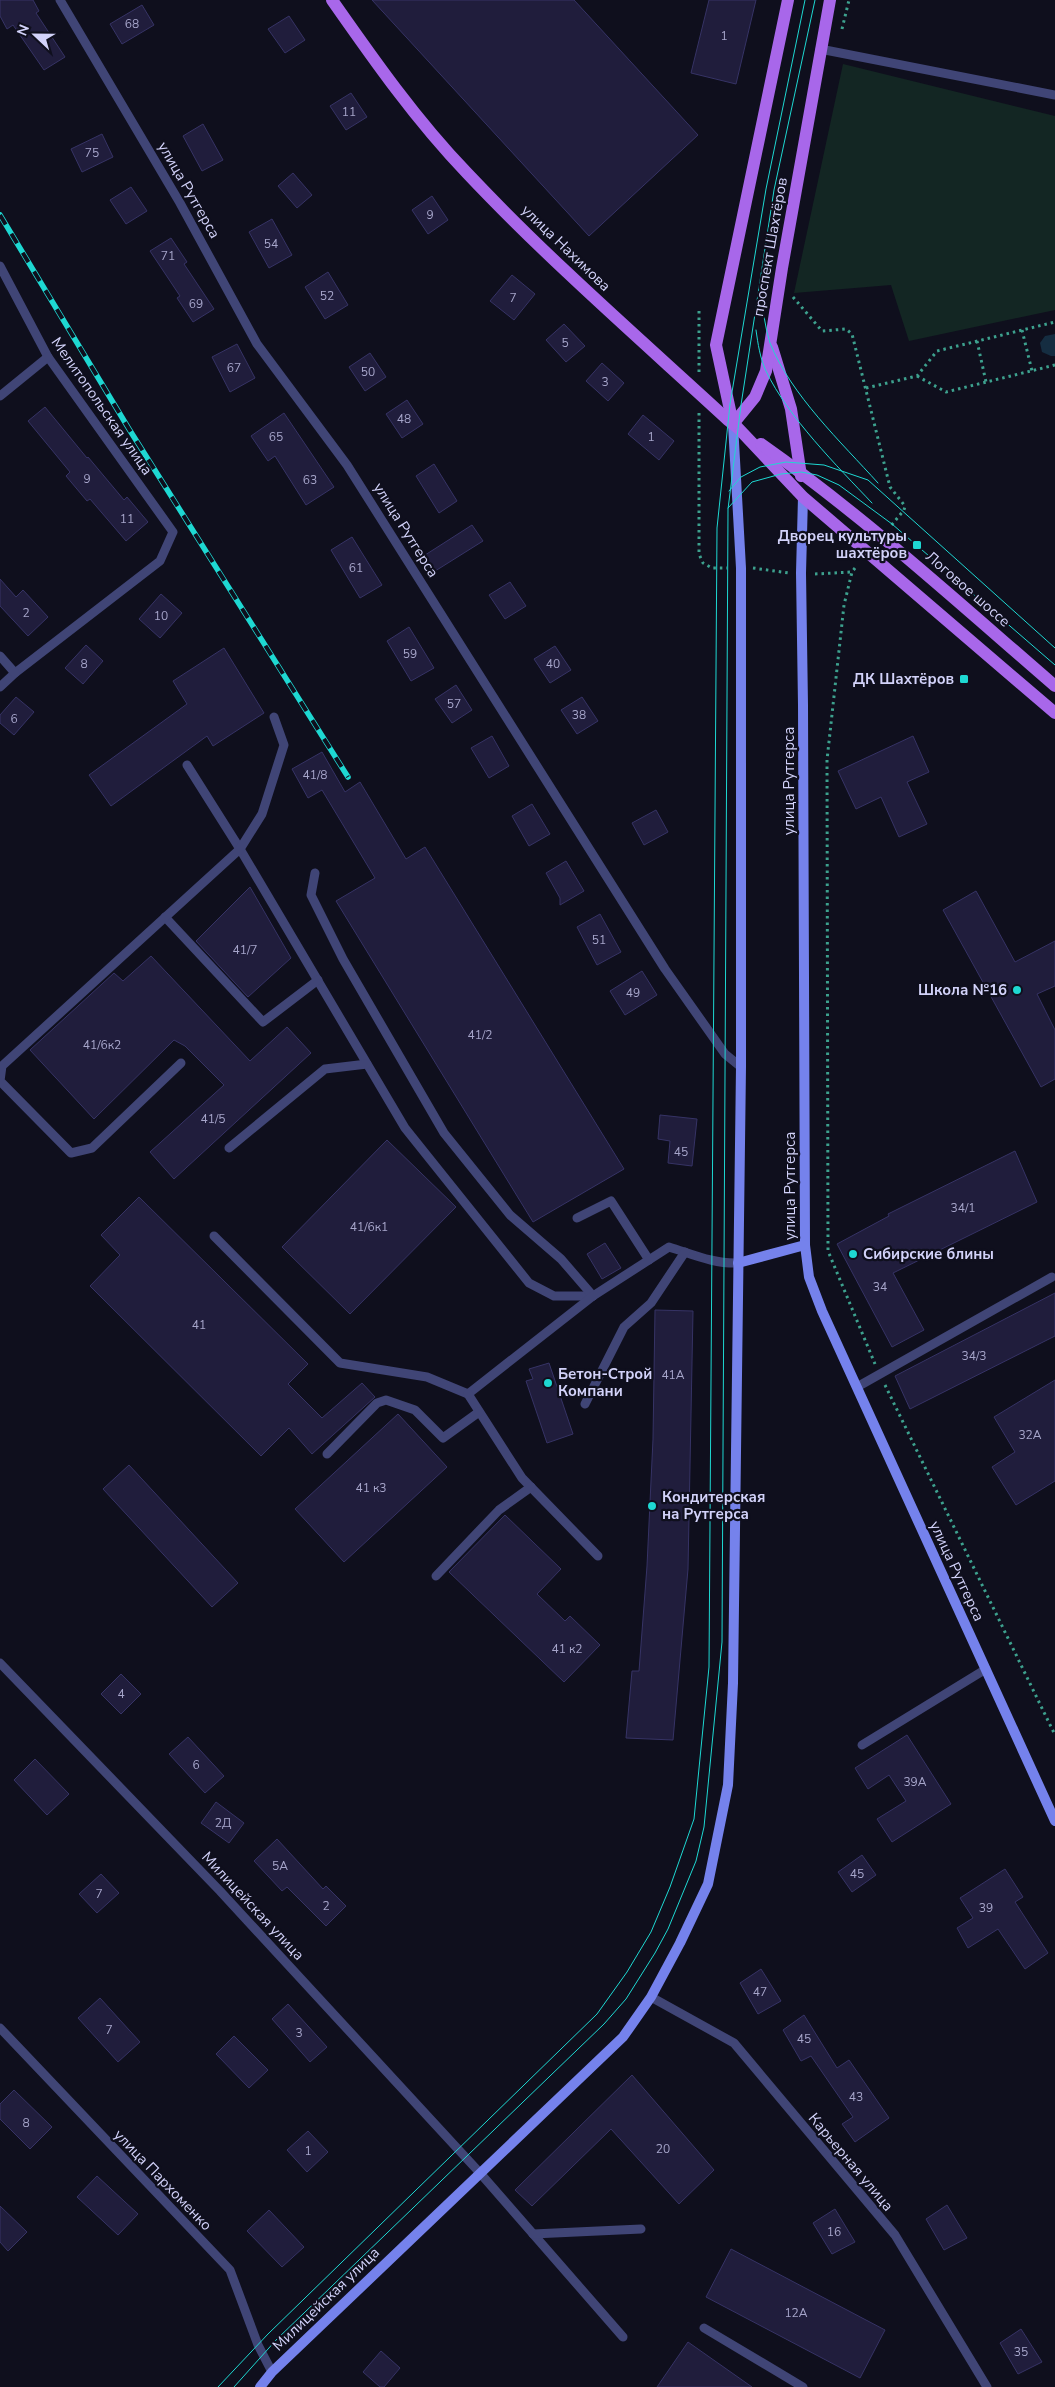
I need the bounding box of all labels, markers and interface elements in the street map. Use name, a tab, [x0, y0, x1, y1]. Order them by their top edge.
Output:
north arrow	[10, 10, 60, 60]
house number: 68	[125, 16, 139, 32]
text: N	[13, 22, 34, 39]
house number: 1	[720, 28, 728, 44]
house number: 11	[342, 104, 356, 120]
street label: улица Рутгерса	[153, 138, 225, 242]
house number: 75	[85, 145, 99, 161]
street label: проспект Шахтёров	[748, 176, 792, 318]
street label: улица Нахимова	[517, 200, 615, 296]
house number: 9	[426, 207, 434, 223]
house number: 54	[264, 236, 278, 252]
house number: 71	[161, 248, 175, 264]
house number: 52	[320, 288, 334, 304]
house number: 7	[509, 290, 517, 306]
house number: 69	[189, 296, 203, 312]
street label: Мелитопольская улица	[47, 333, 157, 479]
house number: 5	[561, 335, 569, 351]
house number: 67	[227, 360, 241, 376]
house number: 50	[361, 364, 375, 380]
house number: 3	[601, 374, 609, 390]
house number: 48	[397, 411, 411, 427]
house number: 65	[269, 429, 283, 445]
house number: 1	[647, 429, 655, 445]
house number: 9	[83, 471, 91, 487]
house number: 63	[303, 472, 317, 488]
street label: улица Рутгерса	[369, 479, 443, 581]
house number: 11	[120, 511, 134, 527]
place label: Дворец культуры шахтёров	[778, 526, 907, 563]
marker: Дворец культуры шахтёров	[911, 539, 923, 551]
street label: Логовое шоссе	[921, 547, 1015, 631]
house number: 61	[349, 560, 363, 576]
house number: 2	[22, 605, 30, 621]
house number: 10	[154, 608, 168, 624]
house number: 59	[403, 646, 417, 662]
house number: 8	[80, 656, 88, 672]
house number: 40	[546, 656, 560, 672]
place label: ДК Шахтёров	[853, 669, 954, 689]
marker: ДК Шахтёров	[958, 673, 970, 685]
house number: 57	[447, 696, 461, 712]
house number: 38	[572, 707, 586, 723]
house number: 6	[10, 711, 18, 727]
street label: улица Рутгерса	[779, 727, 799, 835]
house number: 41/8	[303, 767, 328, 783]
house number: 51	[592, 932, 606, 948]
house number: 41/7	[233, 942, 258, 958]
place label: Школа №16	[918, 980, 1007, 1000]
marker: Школа №16	[1011, 984, 1023, 996]
house number: 49	[626, 985, 640, 1001]
house number: 41/2	[468, 1027, 493, 1043]
house number: 41/6к2	[83, 1037, 121, 1053]
house number: 41/5	[201, 1111, 226, 1127]
street label: улица Рутгерса	[780, 1132, 800, 1240]
house number: 45	[674, 1144, 688, 1160]
house number: 34/1	[951, 1200, 976, 1216]
house number: 41/6к1	[350, 1219, 388, 1235]
place label: Сибирские блины	[863, 1244, 994, 1264]
marker: Сибирские блины	[847, 1248, 859, 1260]
house number: 34	[873, 1279, 887, 1295]
house number: 41	[192, 1317, 206, 1333]
house number: 34/3	[962, 1348, 987, 1364]
place label: Бетон-Строй Компани	[558, 1364, 652, 1401]
house number: 41А	[661, 1367, 685, 1383]
marker: Бетон-Строй Компани	[542, 1377, 554, 1389]
house number: 32А	[1018, 1427, 1042, 1443]
house number: 41 к3	[356, 1480, 387, 1496]
place label: Кондитерская на Рутгерса	[662, 1487, 765, 1524]
marker: Кондитерская на Рутгерса	[646, 1500, 658, 1512]
street label: улица Рутгерса	[925, 1518, 989, 1624]
house number: 41 к2	[552, 1641, 583, 1657]
house number: 4	[117, 1686, 125, 1702]
house number: 6	[192, 1757, 200, 1773]
house number: 39А	[903, 1774, 927, 1790]
house number: 2Д	[215, 1815, 232, 1831]
street label: Милицейская улица	[197, 1847, 309, 1965]
house number: 5А	[272, 1858, 288, 1874]
house number: 45	[850, 1866, 864, 1882]
house number: 7	[95, 1886, 103, 1902]
house number: 2	[322, 1898, 330, 1914]
house number: 39	[979, 1900, 993, 1916]
house number: 47	[753, 1984, 767, 2000]
house number: 7	[105, 2022, 113, 2038]
house number: 3	[295, 2025, 303, 2041]
house number: 45	[797, 2031, 811, 2047]
house number: 43	[849, 2089, 863, 2105]
street label: Карьерная улица	[804, 2109, 898, 2215]
house number: 8	[22, 2115, 30, 2131]
street label: улица Пархоменко	[109, 2125, 217, 2235]
house number: 20	[656, 2141, 670, 2157]
house number: 1	[304, 2143, 312, 2159]
house number: 16	[827, 2224, 841, 2240]
street label: Милицейская улица	[268, 2243, 384, 2355]
house number: 12А	[784, 2305, 808, 2321]
house number: 35	[1014, 2344, 1028, 2360]

